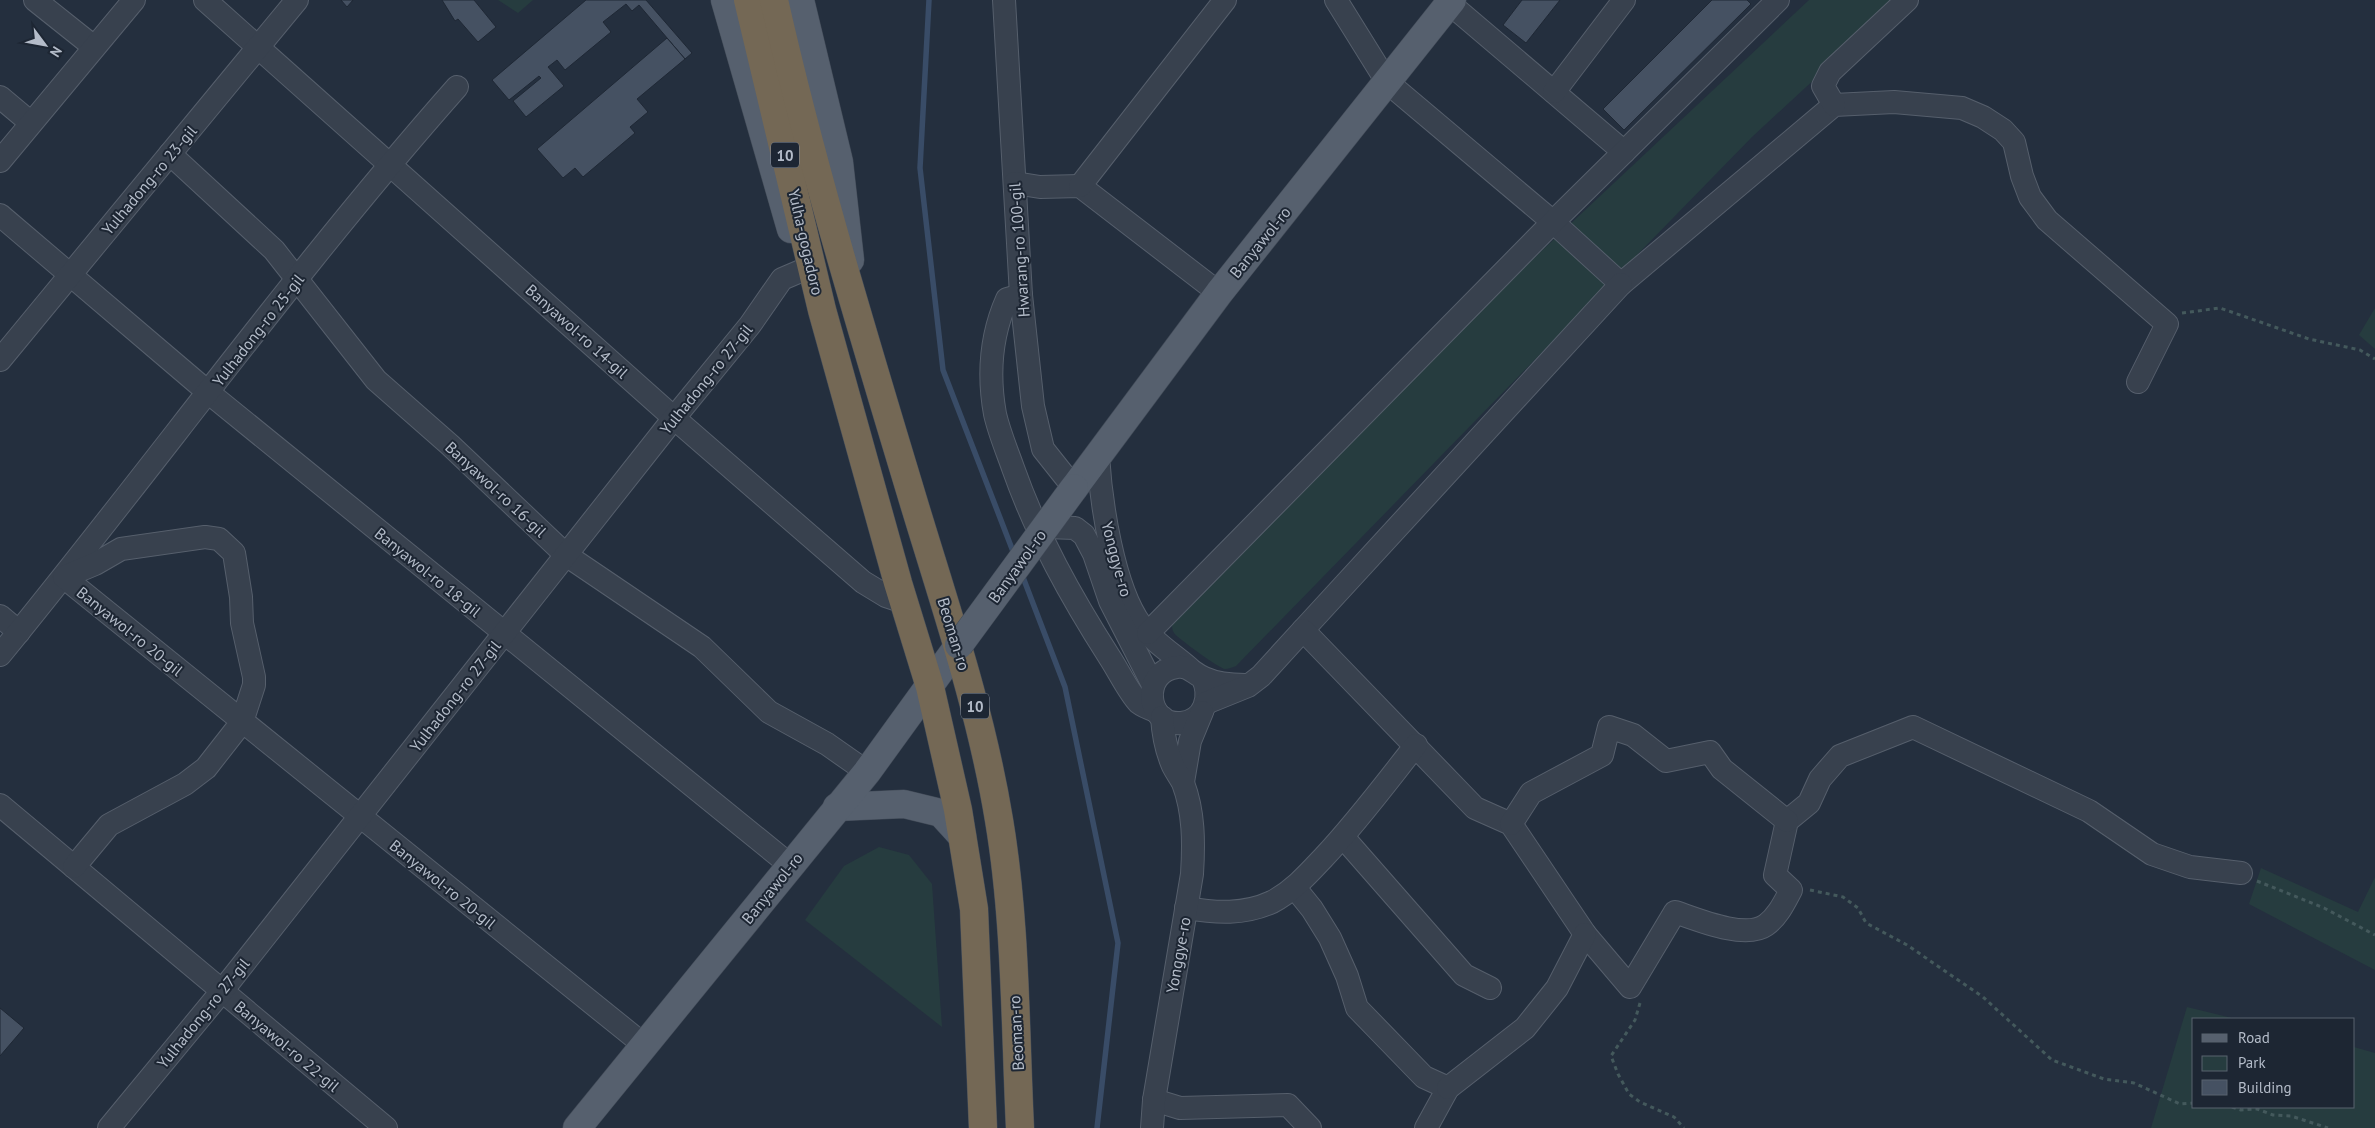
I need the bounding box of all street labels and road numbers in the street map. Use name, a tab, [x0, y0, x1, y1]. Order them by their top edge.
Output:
street label: Yulhadong-ro 23-gil	[97, 121, 201, 239]
road number: 10	[771, 142, 799, 168]
street label: Hwarang-ro 100-gil	[1004, 182, 1034, 318]
street label: Yulha-gogadoro	[784, 187, 828, 297]
street label: Banyawol-ro	[1225, 202, 1295, 282]
street label: Yulhadong-ro 25-gil	[208, 270, 308, 390]
street label: Banyawol-ro 14-gil	[522, 280, 633, 382]
street label: Yulhadong-ro 27-gil	[655, 320, 757, 438]
street label: Banyawol-ro 16-gil	[441, 437, 551, 541]
street label: Yonggye-ro	[1097, 519, 1137, 599]
street label: Banyawol-ro 18-gil	[371, 523, 485, 621]
street label: Banyawol-ro	[984, 525, 1050, 607]
street label: Banyawol-ro 20-gil	[73, 582, 187, 680]
street label: Beoman-ro	[933, 595, 975, 673]
street label: Yulhadong-ro 27-gil	[405, 636, 505, 756]
road number: 10	[961, 694, 989, 718]
street label: Banyawol-ro 20-gil	[386, 835, 500, 933]
street label: Banyawol-ro	[737, 848, 807, 928]
street label: Yonggye-ro	[1161, 915, 1195, 995]
street label: Yulhadong-ro 27-gil	[152, 954, 254, 1072]
street label: Beoman-ro	[1004, 995, 1028, 1071]
street label: Banyawol-ro 22-gil	[230, 996, 344, 1096]

